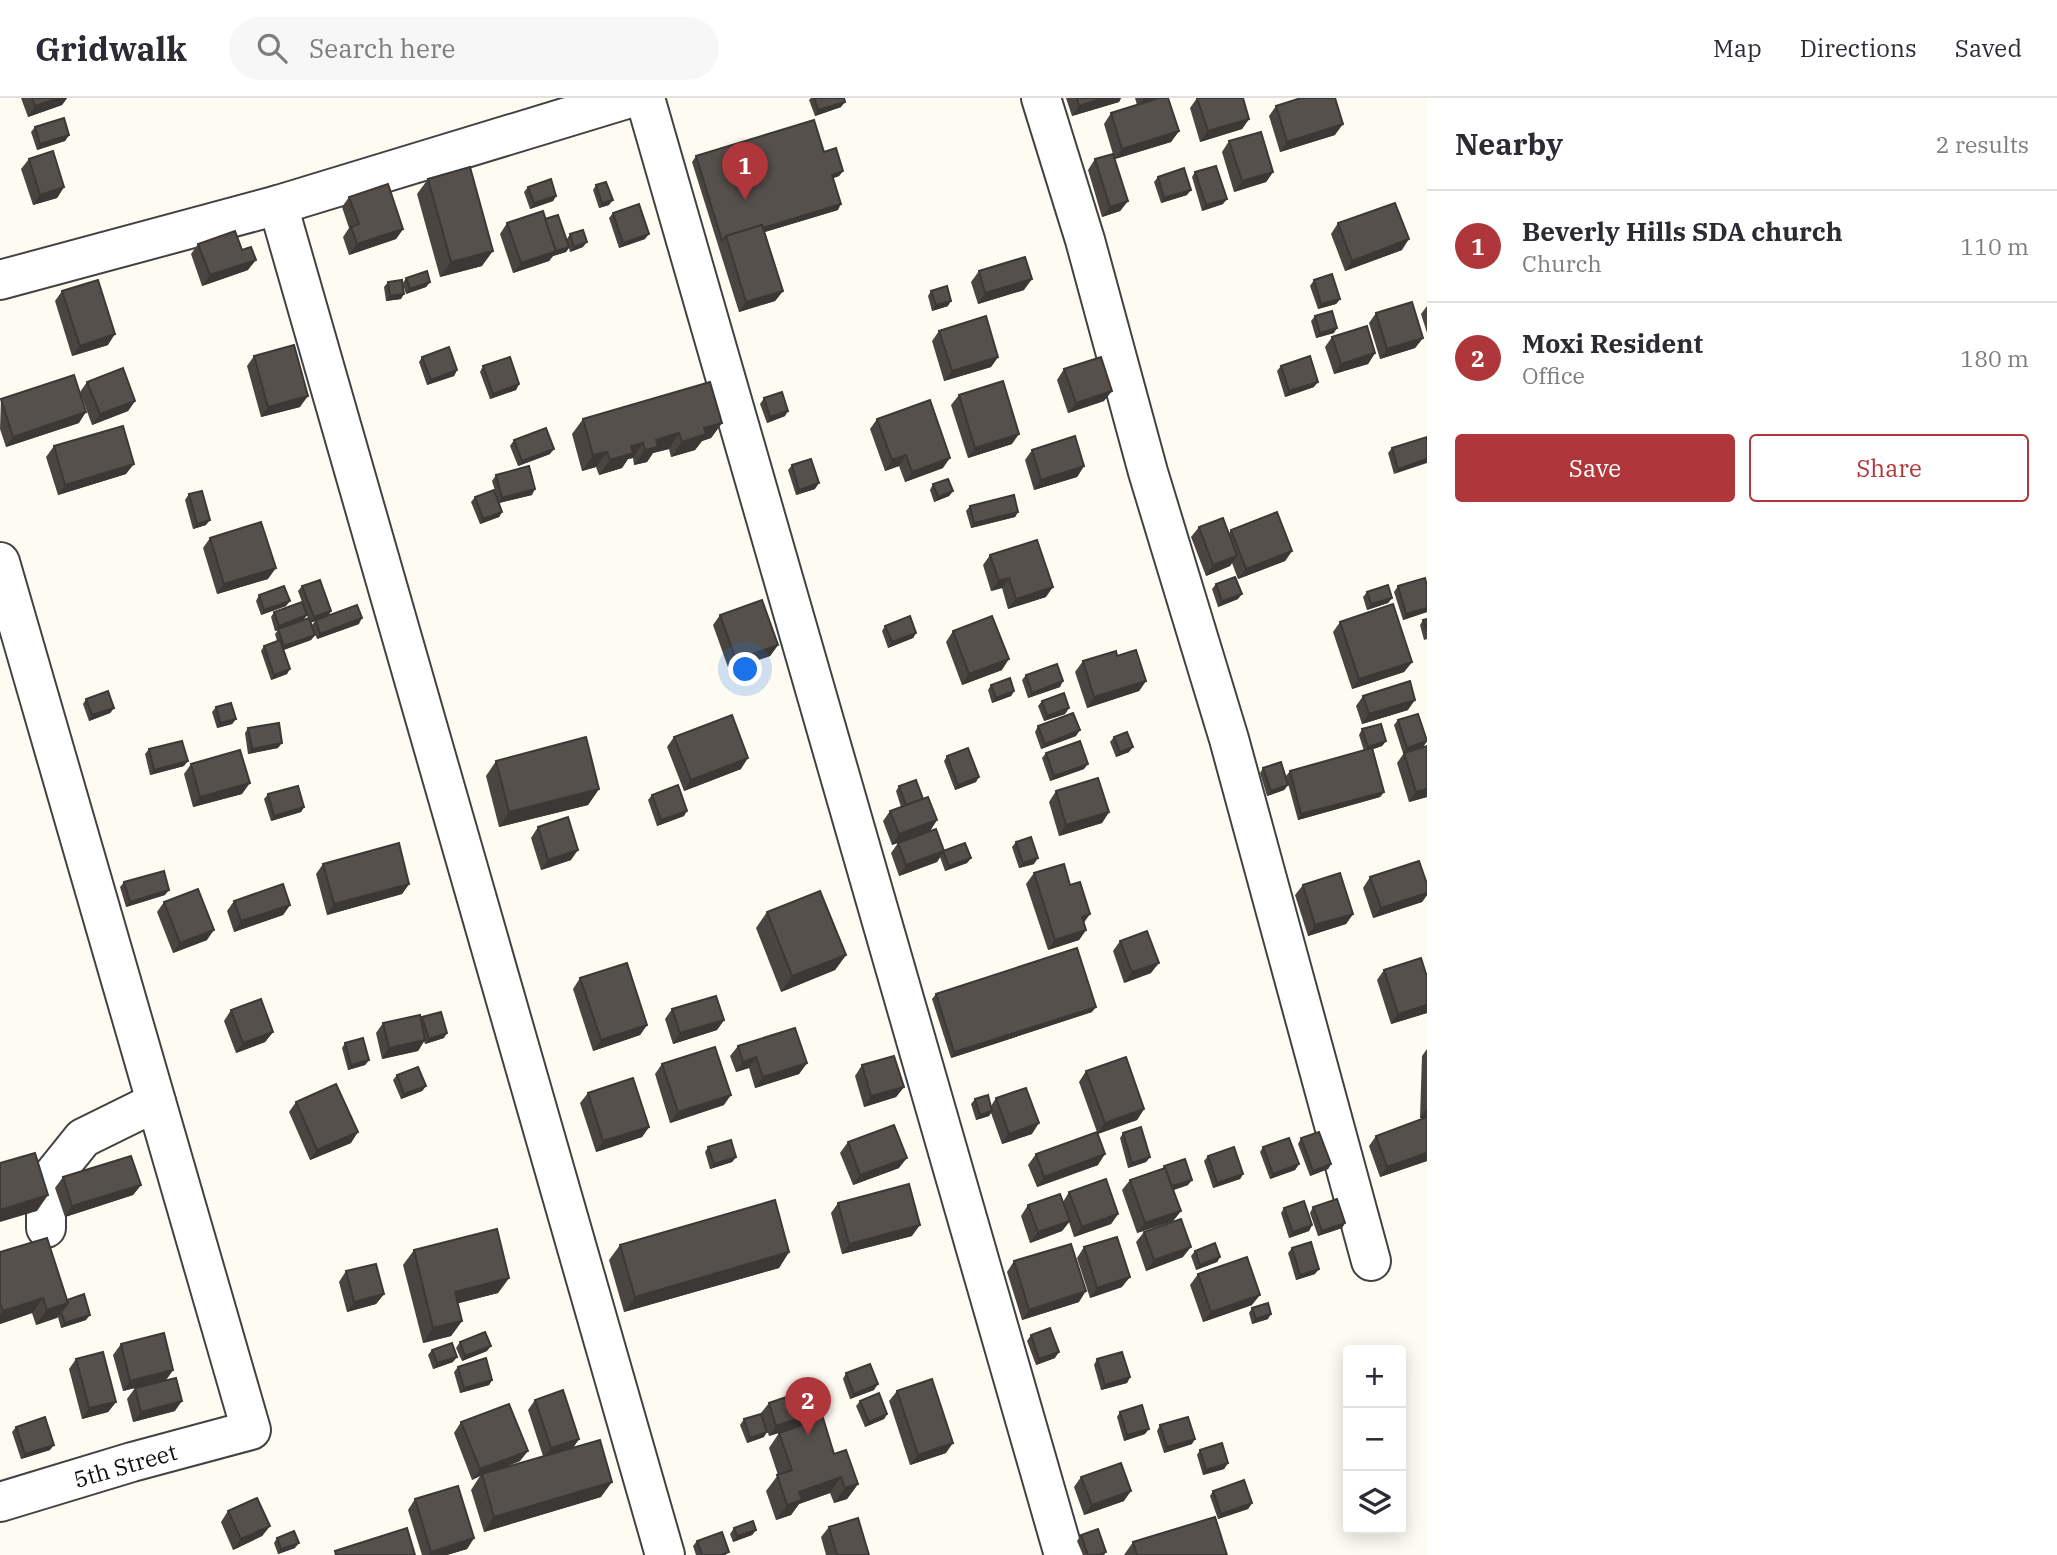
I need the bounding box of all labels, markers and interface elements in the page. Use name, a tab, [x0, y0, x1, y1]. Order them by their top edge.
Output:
search box	[229, 17, 719, 80]
text: Gridwalk	[35, 27, 187, 70]
icon: search	[253, 29, 291, 67]
text: Search here	[309, 31, 455, 65]
text: Map	[1713, 32, 1762, 64]
text: Directions	[1800, 32, 1917, 64]
text: Saved	[1955, 32, 2022, 64]
text: Nearby	[1455, 124, 1563, 163]
text: 2 results	[1936, 129, 2029, 159]
pin: 1	[722, 142, 768, 200]
text: Beverly Hills SDA church	[1522, 214, 1843, 248]
text: 1	[1471, 231, 1485, 261]
text: 110 m	[1960, 231, 2029, 261]
text: Church	[1522, 248, 1602, 278]
text: Moxi Resident	[1522, 326, 1703, 360]
text: 2	[1471, 343, 1485, 373]
text: 180 m	[1960, 343, 2029, 373]
text: Office	[1522, 360, 1585, 390]
button: Save	[1455, 434, 1735, 502]
button: Share	[1749, 434, 2029, 502]
your location	[728, 652, 762, 686]
map controls	[1343, 1345, 1406, 1534]
button: +	[1343, 1345, 1406, 1408]
pin: 2	[785, 1377, 831, 1435]
button: −	[1343, 1408, 1406, 1471]
street label: 5th Street	[70, 1436, 180, 1494]
button: layers	[1343, 1471, 1406, 1534]

